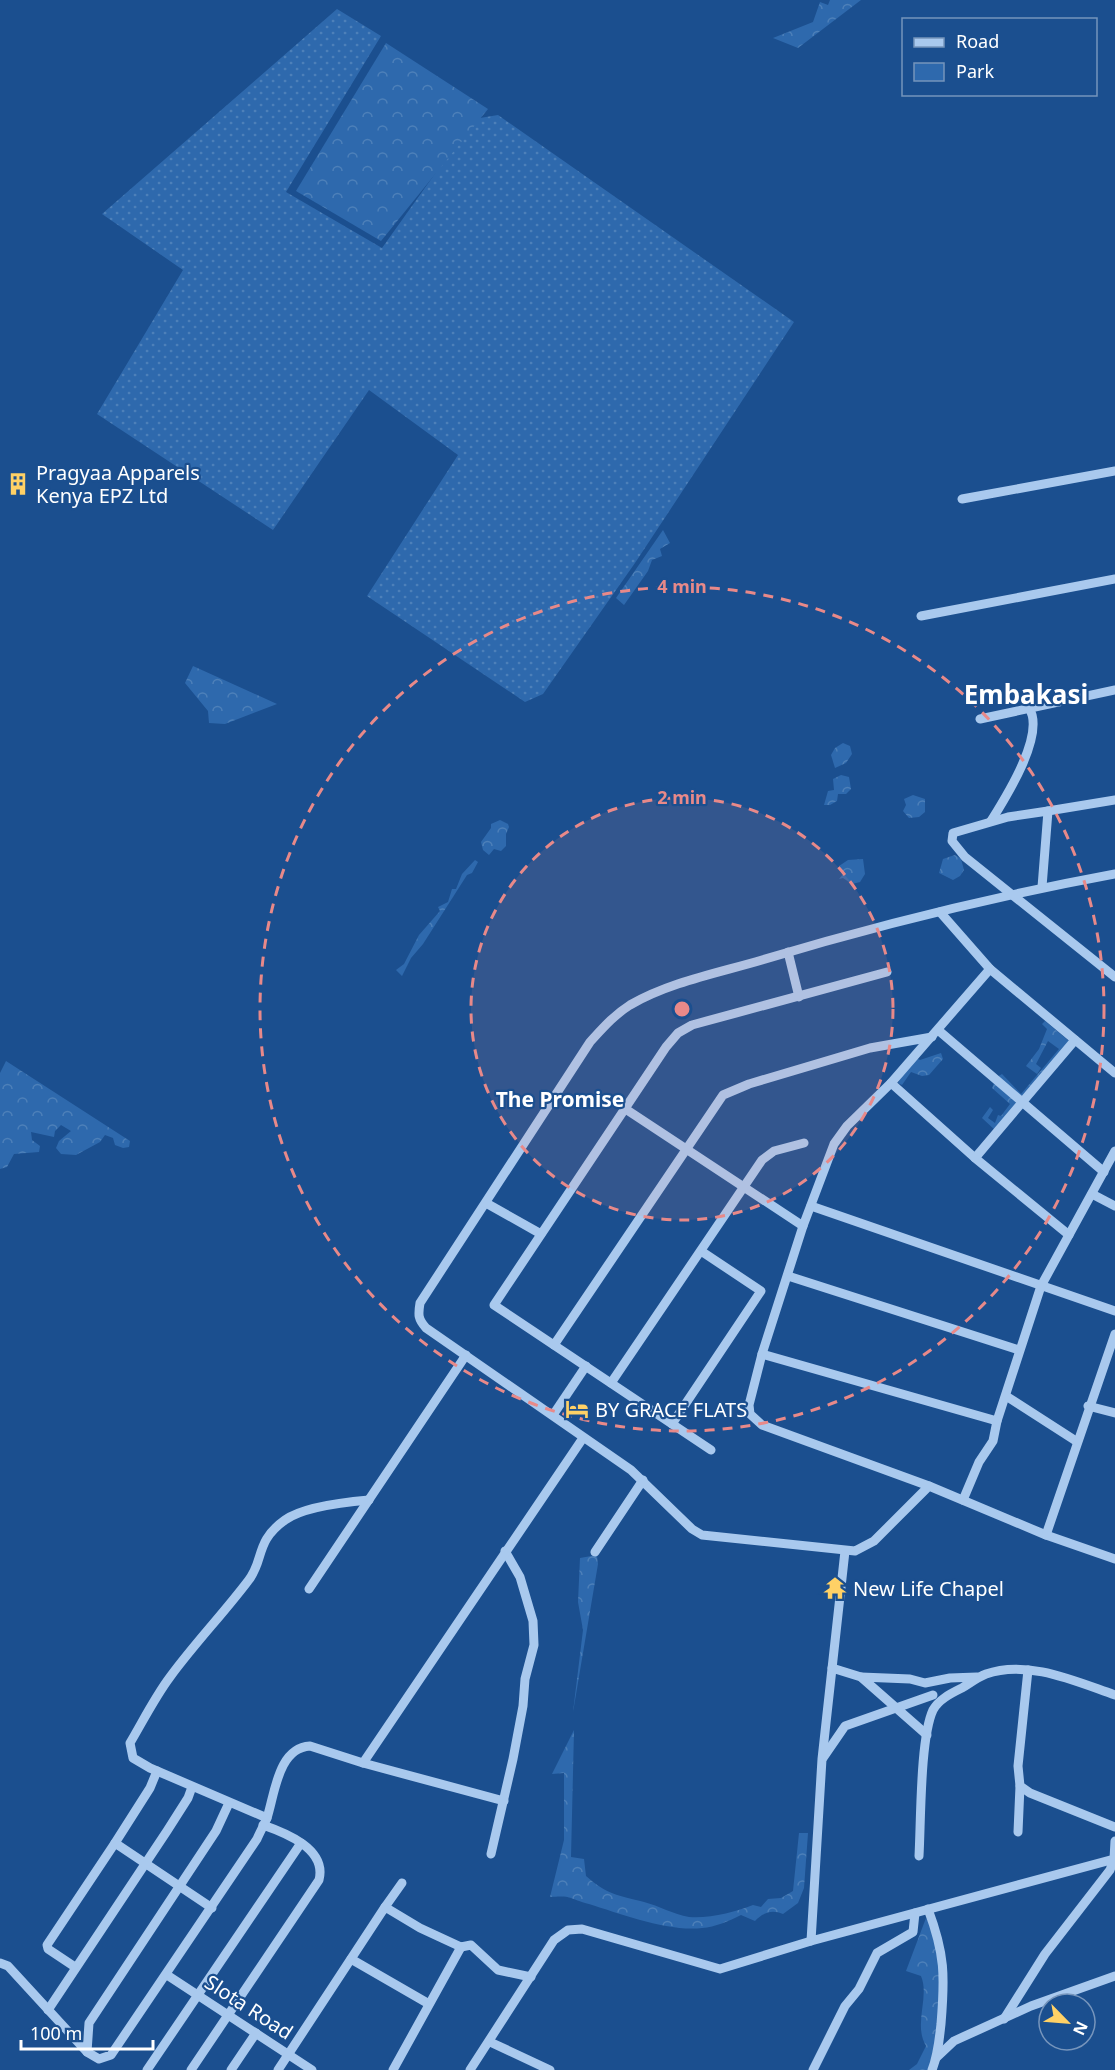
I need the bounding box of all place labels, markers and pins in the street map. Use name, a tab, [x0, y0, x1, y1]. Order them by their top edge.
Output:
place label: Pragyaa Apparels Kenya EPZ Ltd	[36, 459, 200, 509]
building icon: Pragyaa Apparels Kenya EPZ Ltd	[5, 471, 31, 497]
centre of rings	[672, 999, 692, 1019]
hotel icon: BY GRACE FLATS	[564, 1396, 590, 1422]
place label: BY GRACE FLATS	[595, 1396, 747, 1423]
temple icon: New Life Chapel	[822, 1575, 848, 1601]
place label: New Life Chapel	[853, 1575, 1004, 1602]

